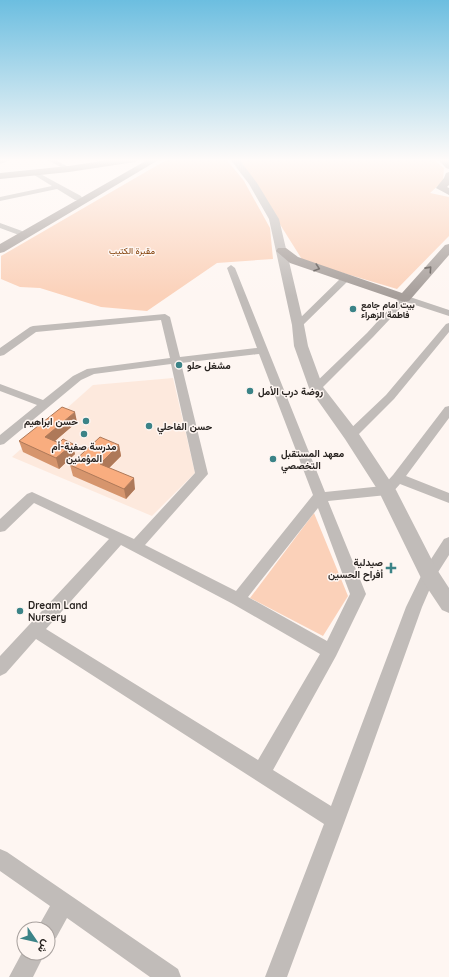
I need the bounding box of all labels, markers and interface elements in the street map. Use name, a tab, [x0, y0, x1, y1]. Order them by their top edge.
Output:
park label: مقبرة الكتيب	[109, 245, 155, 257]
one-way arrow	[313, 263, 320, 272]
one-way arrow	[425, 267, 432, 274]
place label: بيت امام جامع فاطمة الزهراء	[361, 299, 415, 321]
marker: بيت امام جامع فاطمة الزهراء	[348, 304, 358, 314]
place label: مشغل حلو	[187, 359, 231, 372]
marker: مشغل حلو	[174, 360, 184, 370]
place label: روضة درب الأمل	[258, 385, 323, 398]
marker: روضة درب الأمل	[245, 386, 255, 396]
place label: حسن ابراهيم	[24, 415, 78, 428]
marker: حسن ابراهيم	[81, 416, 91, 426]
place label: حسن الفاحلي	[157, 420, 212, 435]
marker: حسن الفاحلي	[144, 421, 154, 431]
marker: مدرسة صفية-أم المؤمنين	[79, 429, 89, 439]
place label: مدرسة صفية-أم المؤمنين	[52, 440, 117, 465]
place label: معهد المستقبل التخصصي	[281, 447, 345, 474]
marker: معهد المستقبل التخصصي	[268, 454, 278, 464]
place label: صيدلية أفراح الحسين	[328, 556, 384, 582]
marker: صيدلية أفراح الحسين	[386, 563, 396, 573]
place label: Dream Land Nursery	[28, 599, 88, 624]
marker: Dream Land Nursery	[15, 606, 25, 616]
north arrow	[16, 921, 56, 961]
text: ش	[35, 937, 54, 956]

